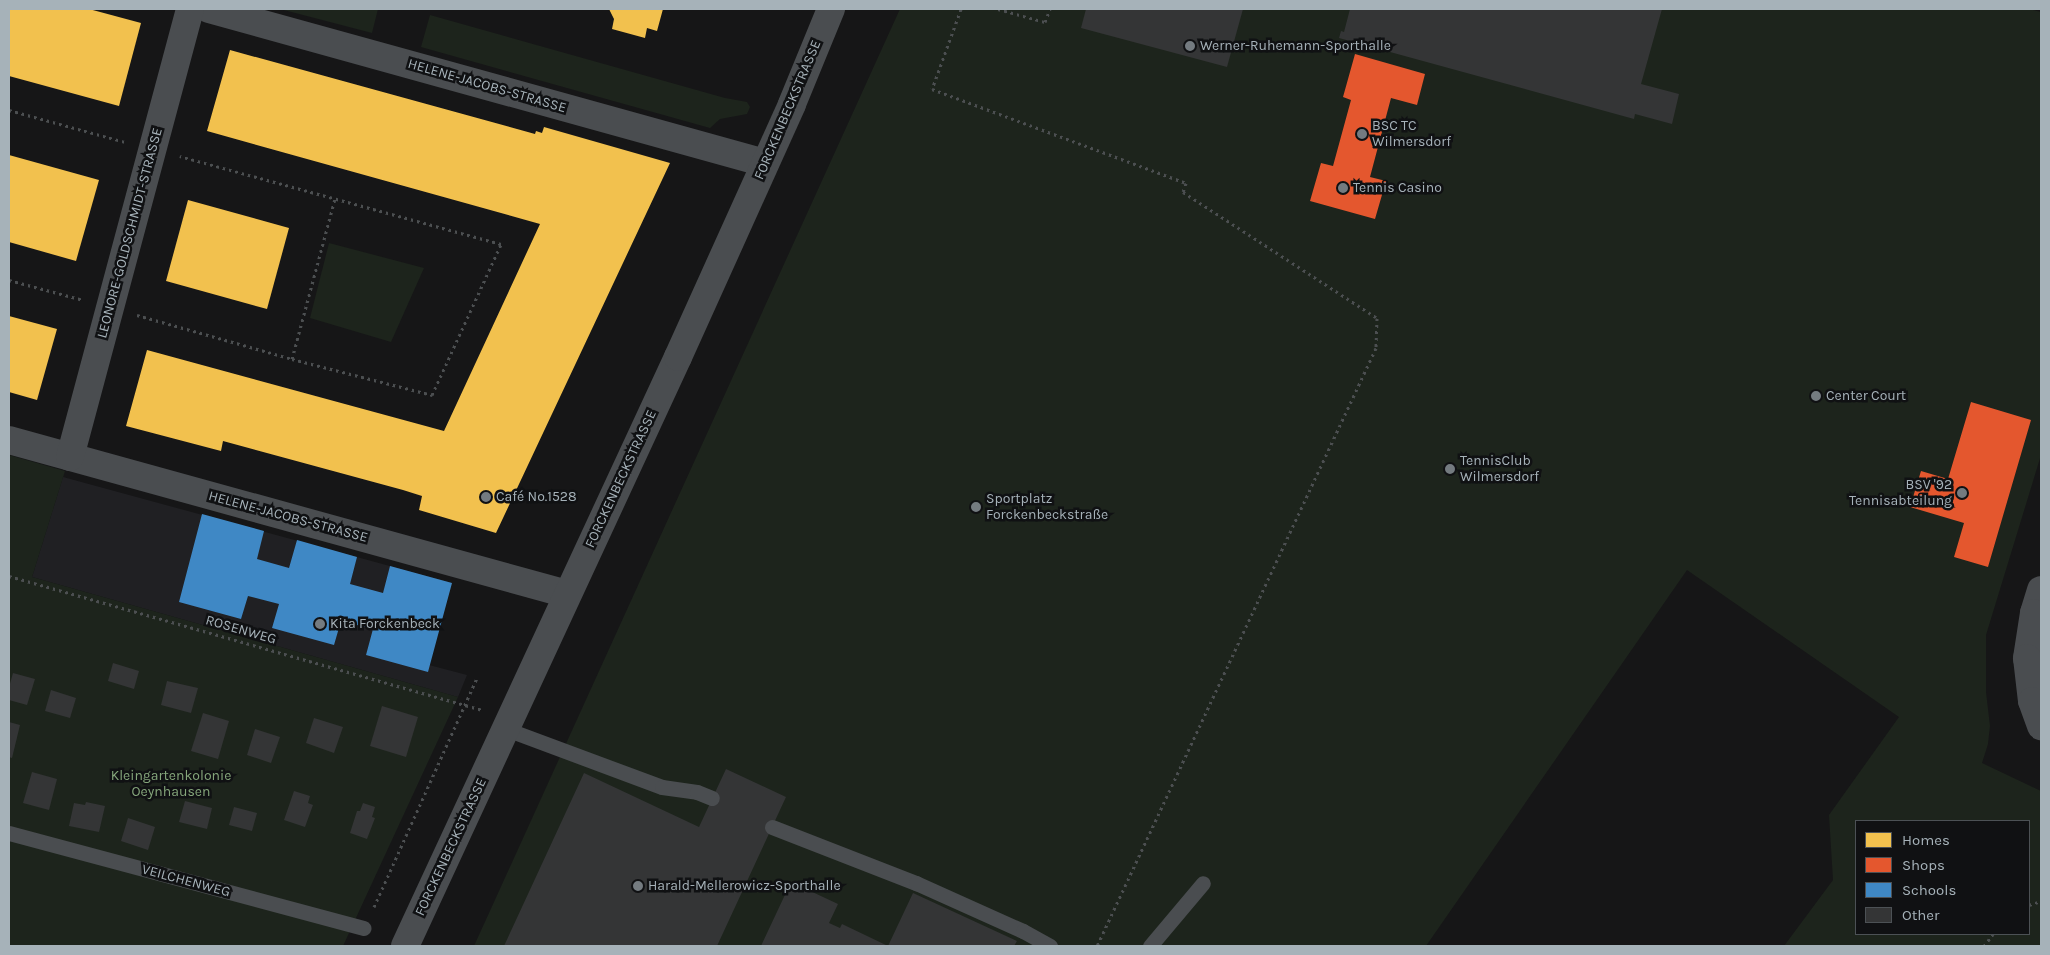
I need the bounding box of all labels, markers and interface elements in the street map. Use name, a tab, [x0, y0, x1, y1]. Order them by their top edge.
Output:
street label: FORCKENBECKSTRASSE	[751, 38, 825, 182]
place label: Werner-Ruhemann-Sporthalle	[1200, 38, 1391, 54]
marker: Werner-Ruhemann-Sporthalle	[1184, 40, 1196, 52]
street label: HELENE-JACOBS-STRASSE	[406, 55, 568, 117]
place label: BSC TC Wilmersdorf	[1372, 118, 1451, 150]
street label: LEONORE-GOLDSCHMIDT-STRASSE	[94, 126, 166, 340]
marker: BSC TC Wilmersdorf	[1356, 128, 1368, 140]
place label: Tennis Casino	[1353, 180, 1442, 196]
marker: Tennis Casino	[1337, 182, 1349, 194]
place label: Center Court	[1826, 388, 1906, 404]
marker: Center Court	[1810, 390, 1822, 402]
street label: FORCKENBECKSTRASSE	[582, 407, 660, 551]
place label: TennisClub Wilmersdorf	[1460, 453, 1539, 486]
marker: TennisClub Wilmersdorf	[1444, 463, 1456, 475]
place label: BSV '92 Tennisabteilung	[1849, 477, 1952, 510]
marker: BSV '92 Tennisabteilung	[1956, 487, 1968, 499]
street label: HELENE-JACOBS-STRASSE	[207, 488, 369, 546]
place label: Café No.1528	[496, 489, 577, 505]
marker: Café No.1528	[480, 491, 492, 503]
place label: Sportplatz Forckenbeckstraße	[986, 491, 1108, 524]
marker: Sportplatz Forckenbeckstraße	[970, 501, 982, 513]
street label: ROSENWEG	[204, 612, 278, 648]
place label: Kita Forckenbeck	[330, 616, 440, 632]
marker: Kita Forckenbeck	[314, 618, 326, 630]
park label: Kleingartenkolonie Oeynhausen	[111, 768, 231, 800]
street label: FORCKENBECKSTRASSE	[412, 775, 490, 919]
legend	[1855, 820, 2030, 935]
text: Homes	[1902, 831, 1950, 849]
text: Shops	[1902, 856, 1945, 874]
street label: VEILCHENWEG	[140, 861, 232, 901]
place label: Harald-Mellerowicz-Sporthalle	[648, 878, 841, 894]
marker: Harald-Mellerowicz-Sporthalle	[632, 880, 644, 892]
text: Schools	[1902, 881, 1956, 899]
text: Other	[1902, 906, 1940, 924]

